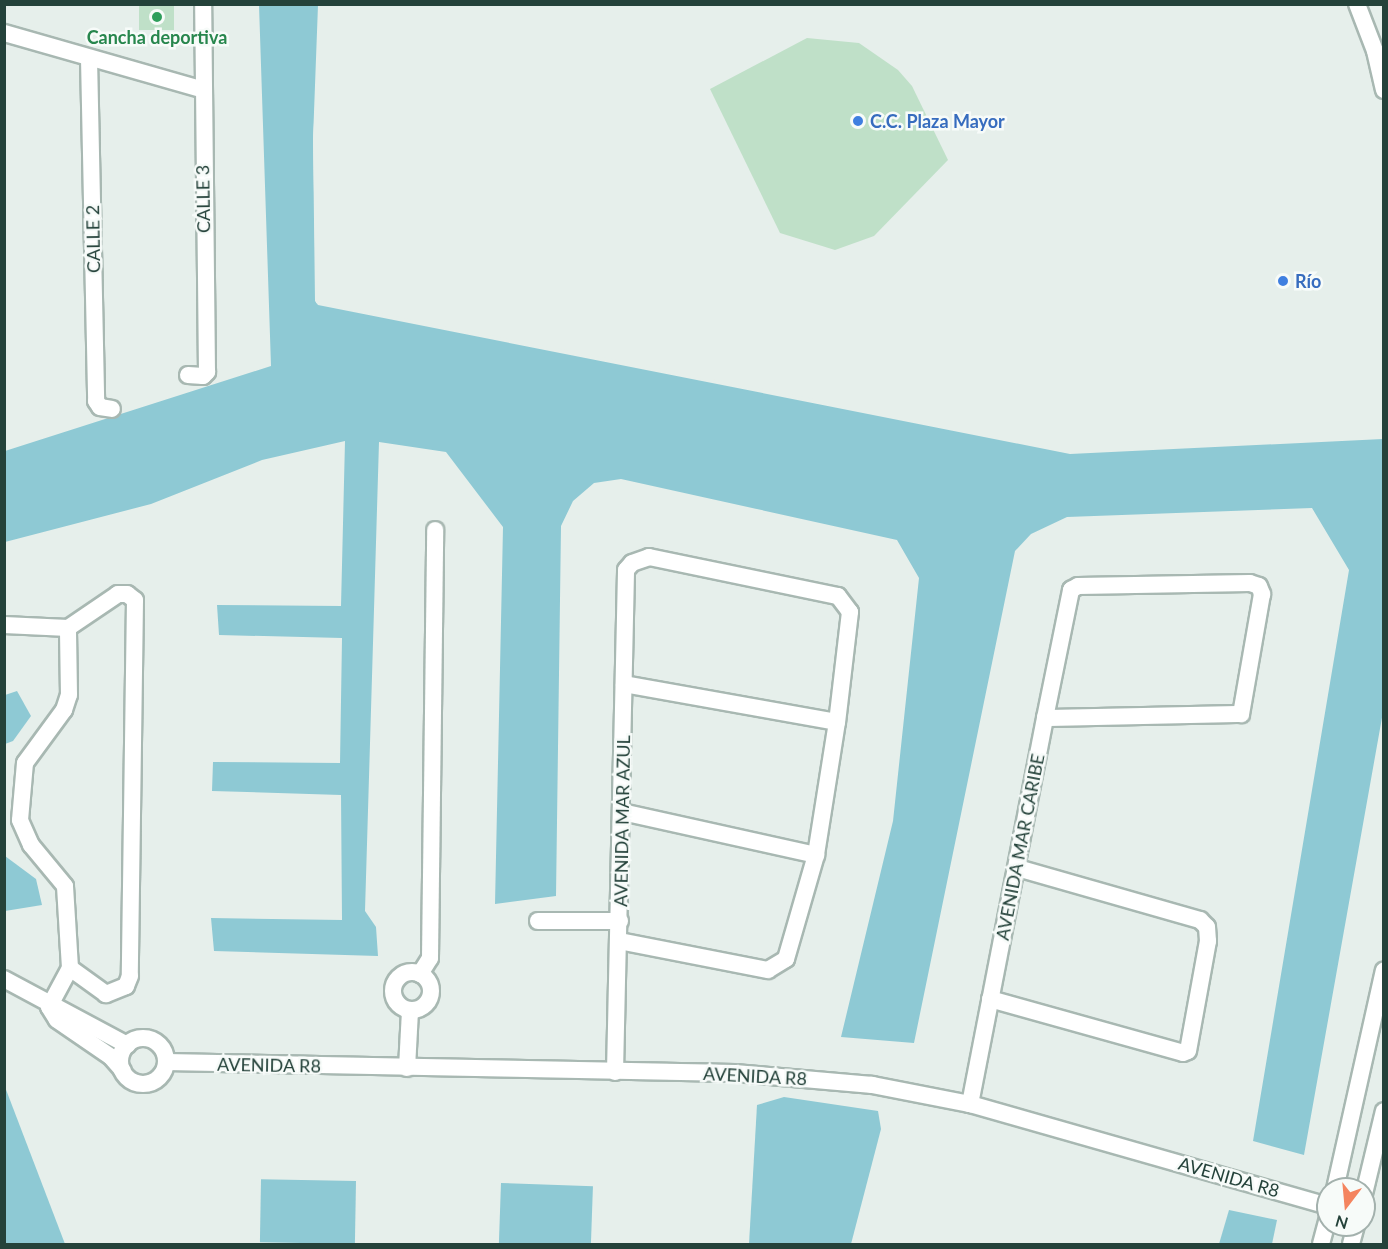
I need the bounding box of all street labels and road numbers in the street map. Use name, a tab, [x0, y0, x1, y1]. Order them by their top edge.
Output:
street label: CALLE 3	[192, 165, 214, 233]
street label: CALLE 2	[82, 205, 104, 273]
street label: AVENIDA MAR AZUL	[610, 734, 634, 908]
street label: AVENIDA MAR CARIBE	[991, 752, 1049, 942]
street label: AVENIDA R8	[217, 1053, 321, 1077]
street label: AVENIDA R8	[702, 1062, 808, 1090]
street label: AVENIDA R8	[1176, 1152, 1282, 1202]

